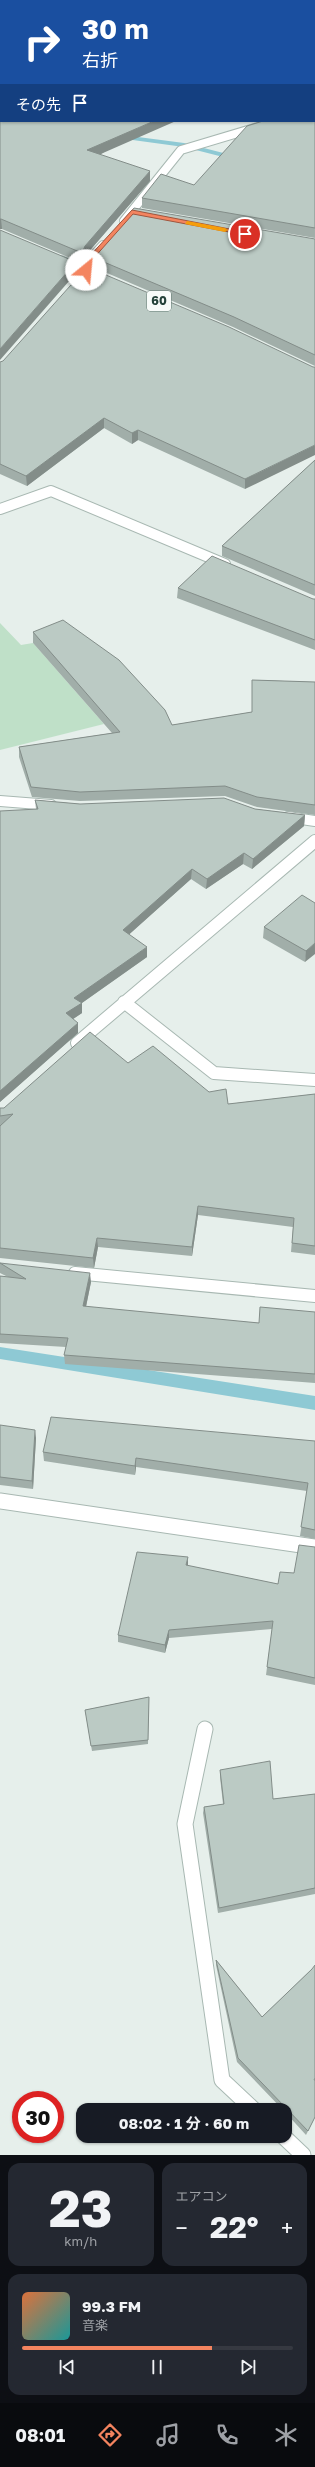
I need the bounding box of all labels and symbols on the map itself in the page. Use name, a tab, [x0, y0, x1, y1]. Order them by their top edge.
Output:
pin	[228, 217, 262, 251]
position arrow	[65, 249, 107, 291]
road number: 60	[147, 291, 171, 311]
speed limit sign: 30	[12, 2091, 64, 2143]

